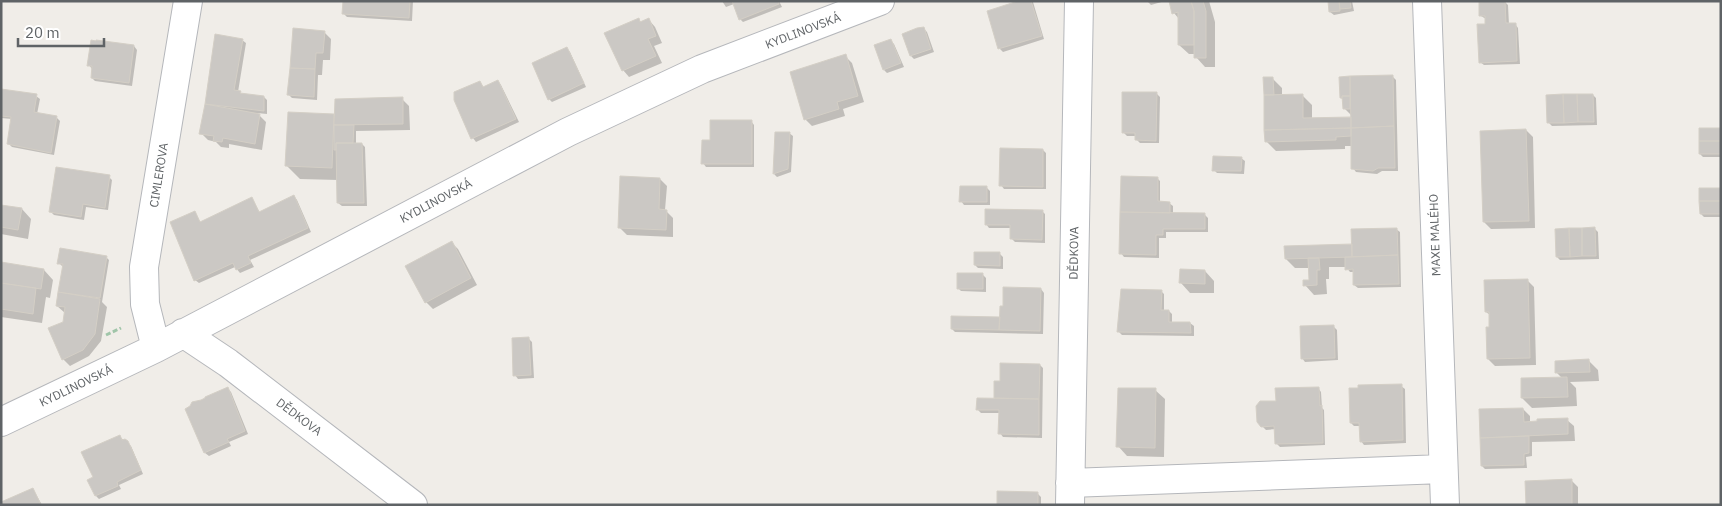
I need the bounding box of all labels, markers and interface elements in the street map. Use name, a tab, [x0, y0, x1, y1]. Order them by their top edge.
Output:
street label: KYDLINOVSKÁ	[763, 9, 843, 52]
scale bar	[18, 15, 104, 47]
text: 20 m	[25, 23, 60, 42]
street label: CIMLEROVA	[146, 141, 171, 208]
street label: KYDLINOVSKÁ	[397, 175, 475, 226]
street label: MAXE MALÉHO	[1426, 194, 1443, 276]
street label: DĚDKOVA	[1066, 226, 1081, 280]
street label: KYDLINOVSKÁ	[37, 361, 115, 410]
street label: DĚDKOVA	[274, 395, 325, 439]

